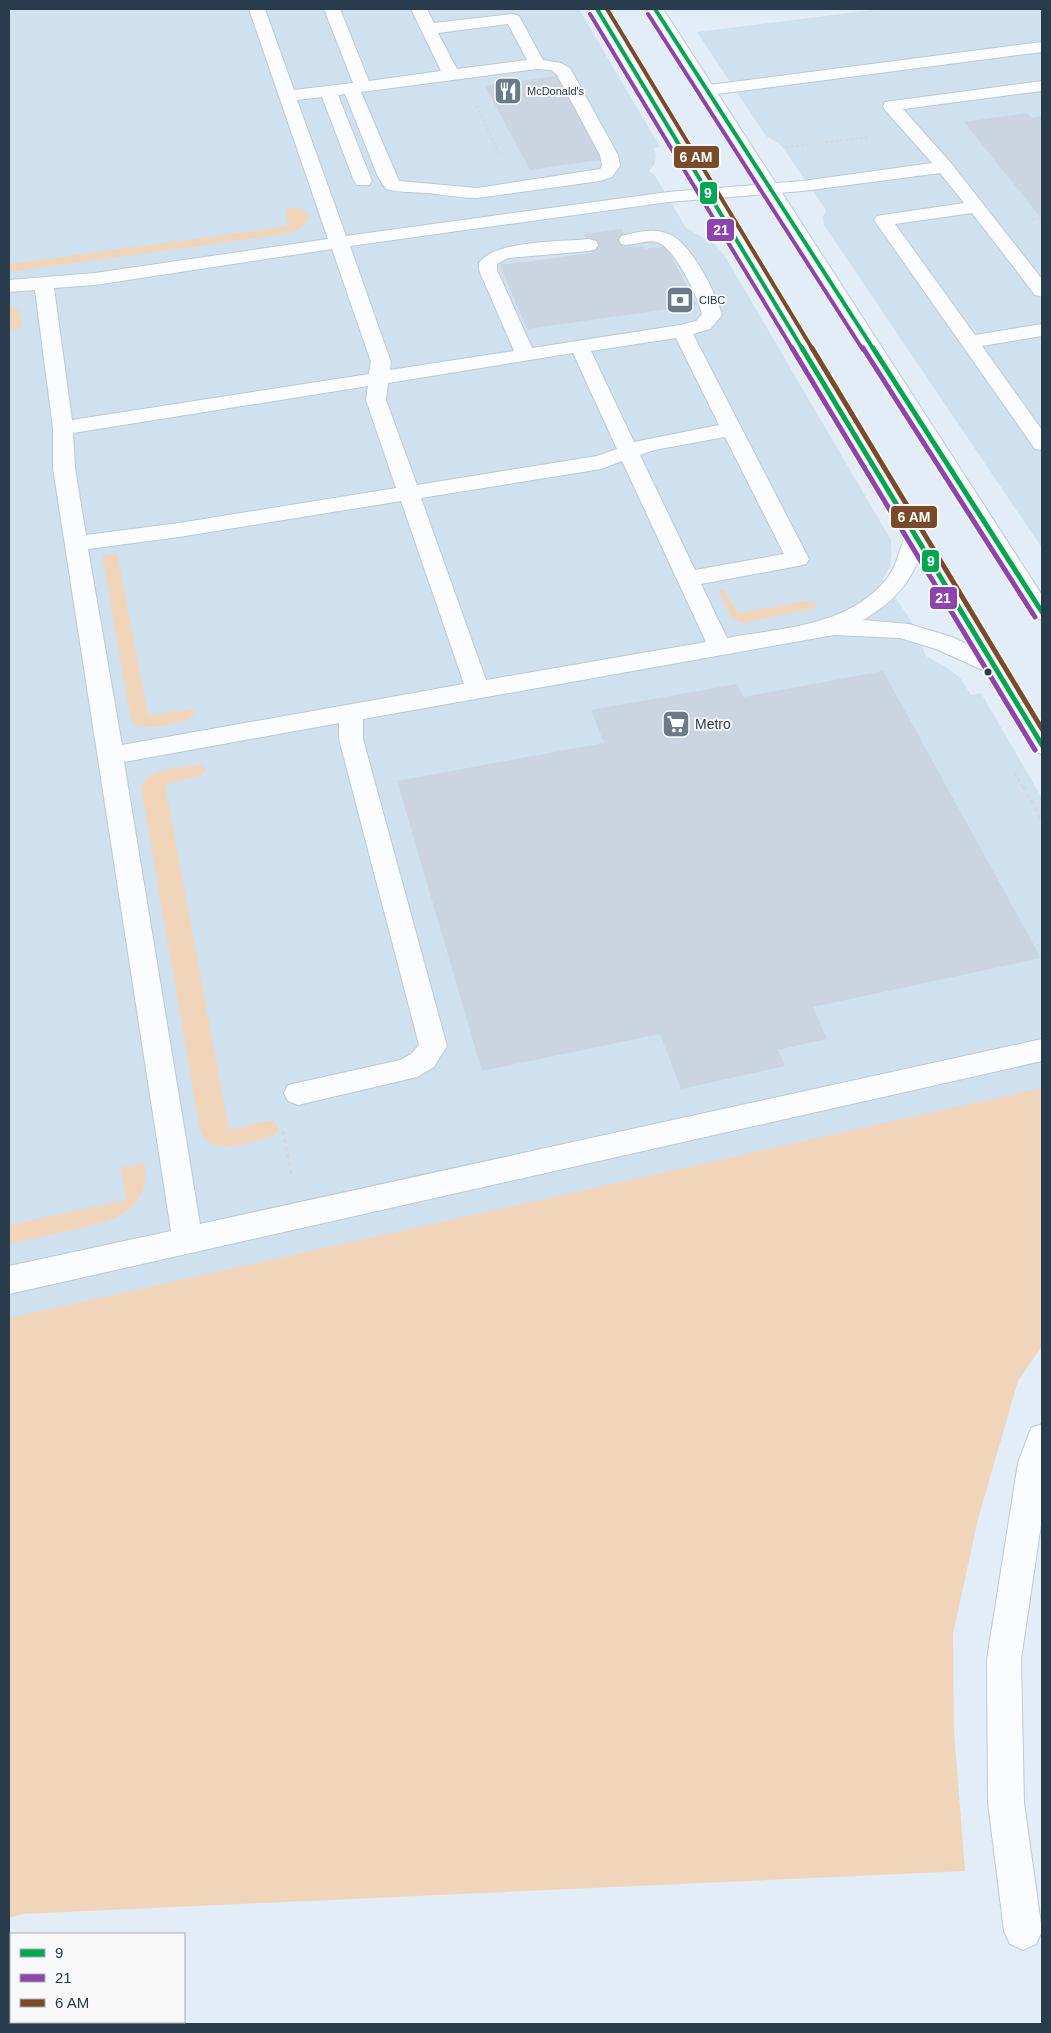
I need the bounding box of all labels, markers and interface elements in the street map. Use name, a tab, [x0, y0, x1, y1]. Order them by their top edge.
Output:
restaurant icon: McDonald's	[493, 76, 523, 106]
place label: McDonald's	[527, 85, 585, 97]
line badge: 6 AM	[673, 145, 720, 169]
text: 6 AM	[680, 149, 712, 165]
line badge: 9	[699, 181, 718, 205]
text: 9	[704, 185, 712, 201]
line badge: 21	[706, 218, 735, 242]
text: 21	[713, 222, 729, 238]
bank icon: CIBC	[665, 285, 695, 315]
place label: CIBC	[699, 294, 725, 306]
line badge: 6 AM	[890, 505, 938, 529]
text: 6 AM	[898, 509, 930, 525]
line badge: 9	[921, 549, 940, 573]
text: 9	[927, 553, 935, 569]
line badge: 21	[929, 586, 958, 610]
text: 21	[935, 590, 951, 606]
unlabelled marker	[983, 667, 993, 677]
supermarket icon: Metro	[661, 709, 691, 739]
place label: Metro	[695, 716, 731, 732]
legend	[10, 1933, 185, 2023]
text: 9	[55, 1944, 63, 1961]
text: 21	[55, 1969, 72, 1986]
text: 6 AM	[55, 1994, 89, 2011]

